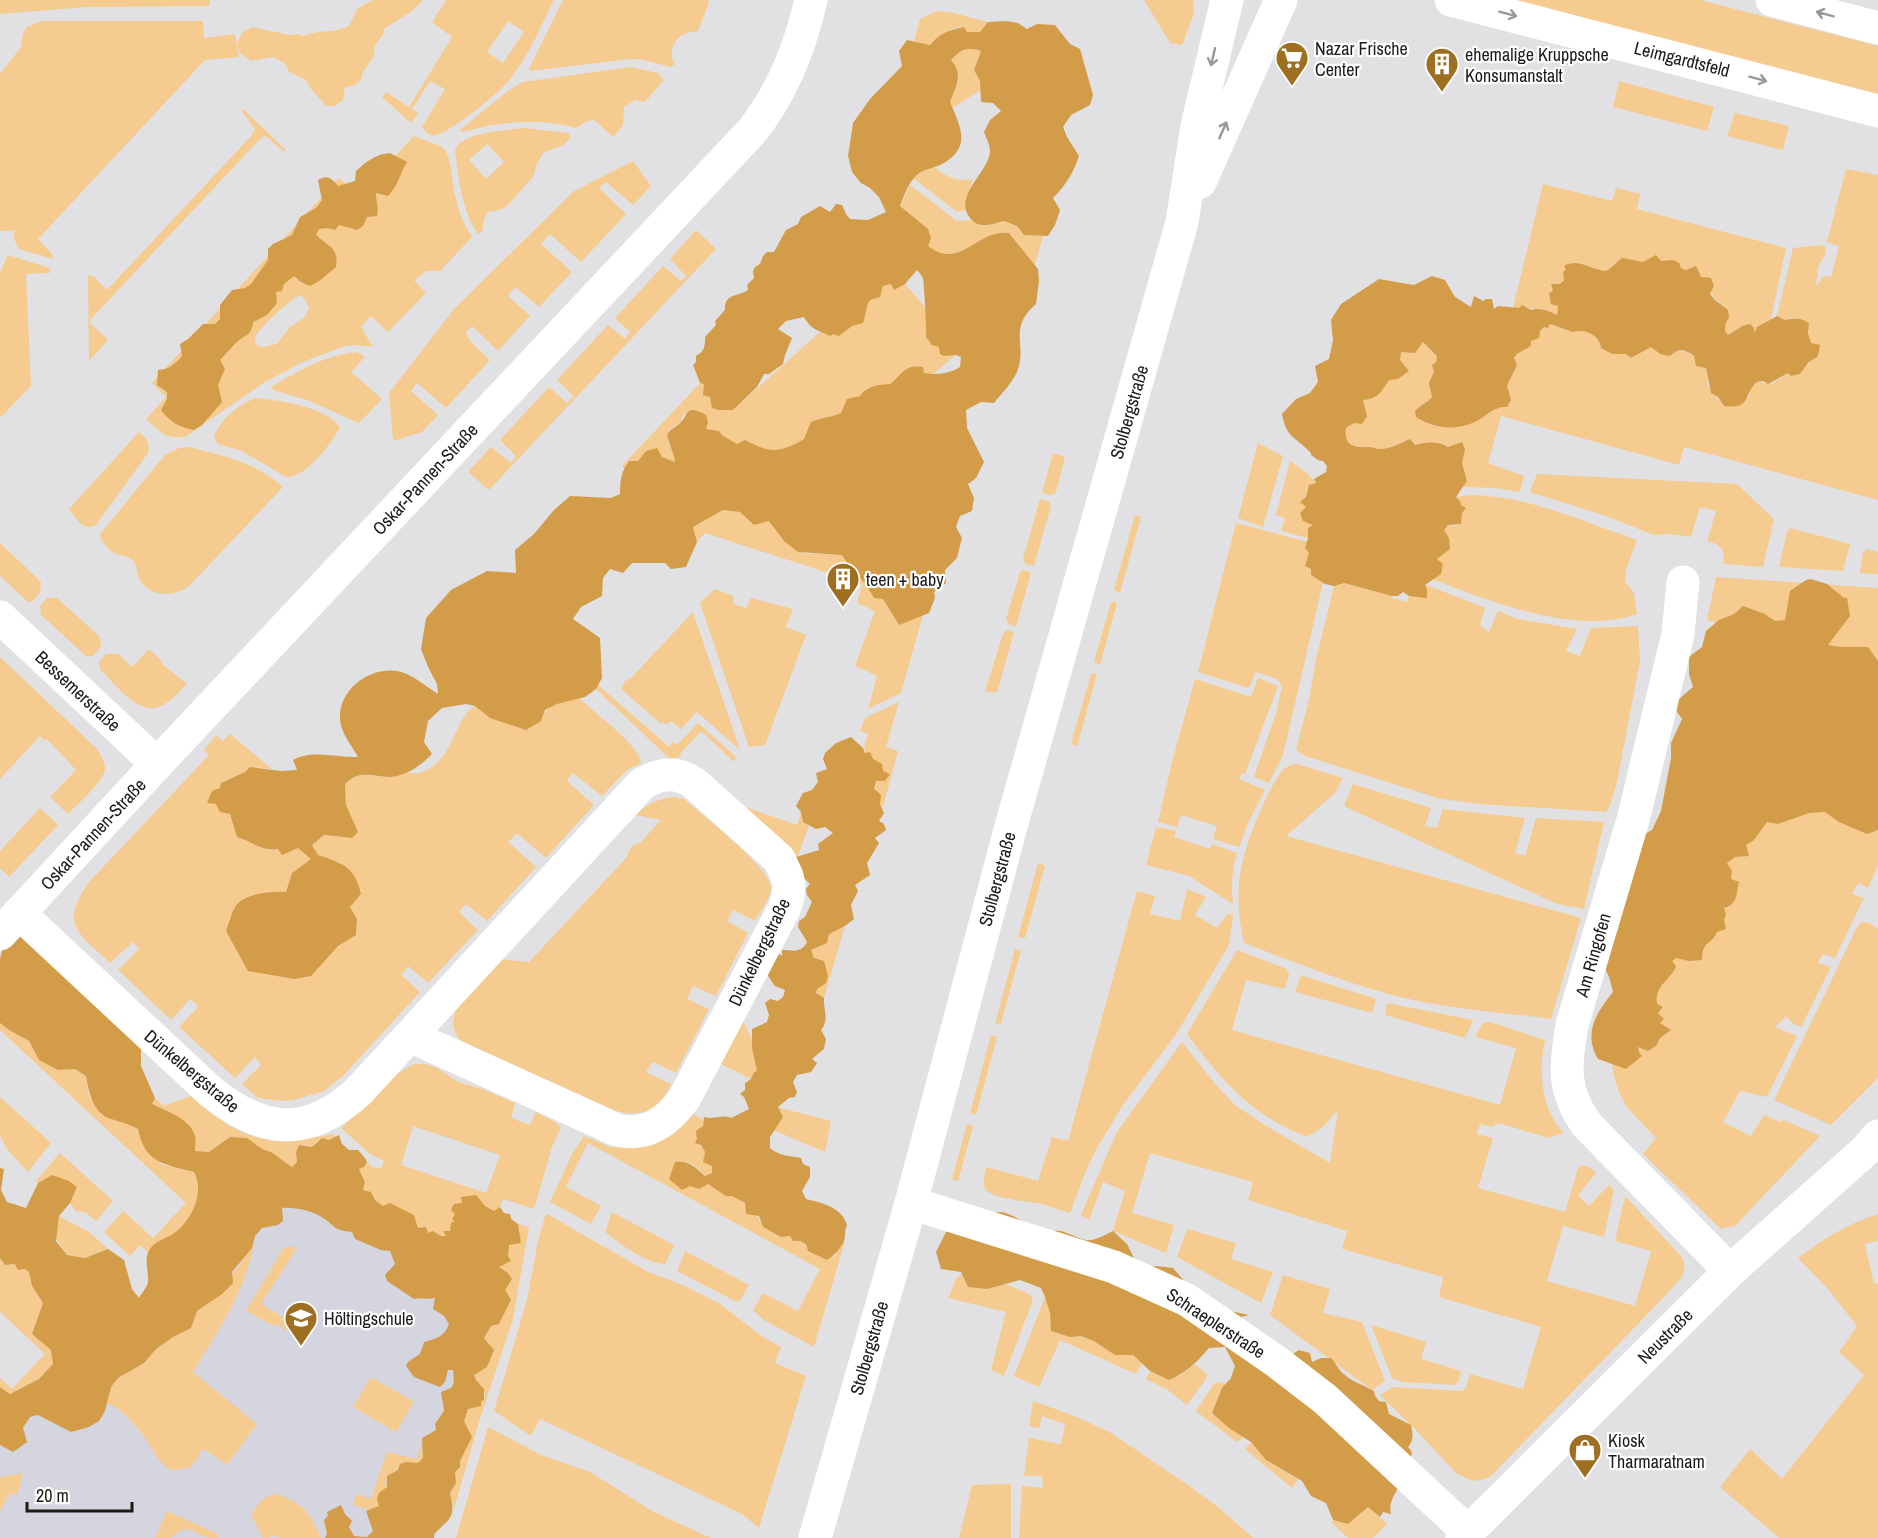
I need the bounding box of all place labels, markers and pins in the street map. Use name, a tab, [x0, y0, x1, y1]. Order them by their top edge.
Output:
place label: Nazar Frische Center	[1315, 36, 1408, 82]
supermarket icon: Nazar Frische Center	[1274, 40, 1310, 87]
place label: ehemalige Kruppsche Konsumanstalt	[1465, 42, 1609, 88]
building icon: ehemalige Kruppsche Konsumanstalt	[1424, 46, 1460, 93]
building icon: teen + baby	[825, 561, 861, 608]
place label: teen + baby	[866, 567, 944, 592]
school or university icon: Höltingschule	[283, 1300, 319, 1347]
place label: Höltingschule	[324, 1306, 413, 1331]
place label: Kiosk Tharmaratnam	[1608, 1428, 1705, 1474]
shop icon: Kiosk Tharmaratnam	[1567, 1432, 1603, 1479]

